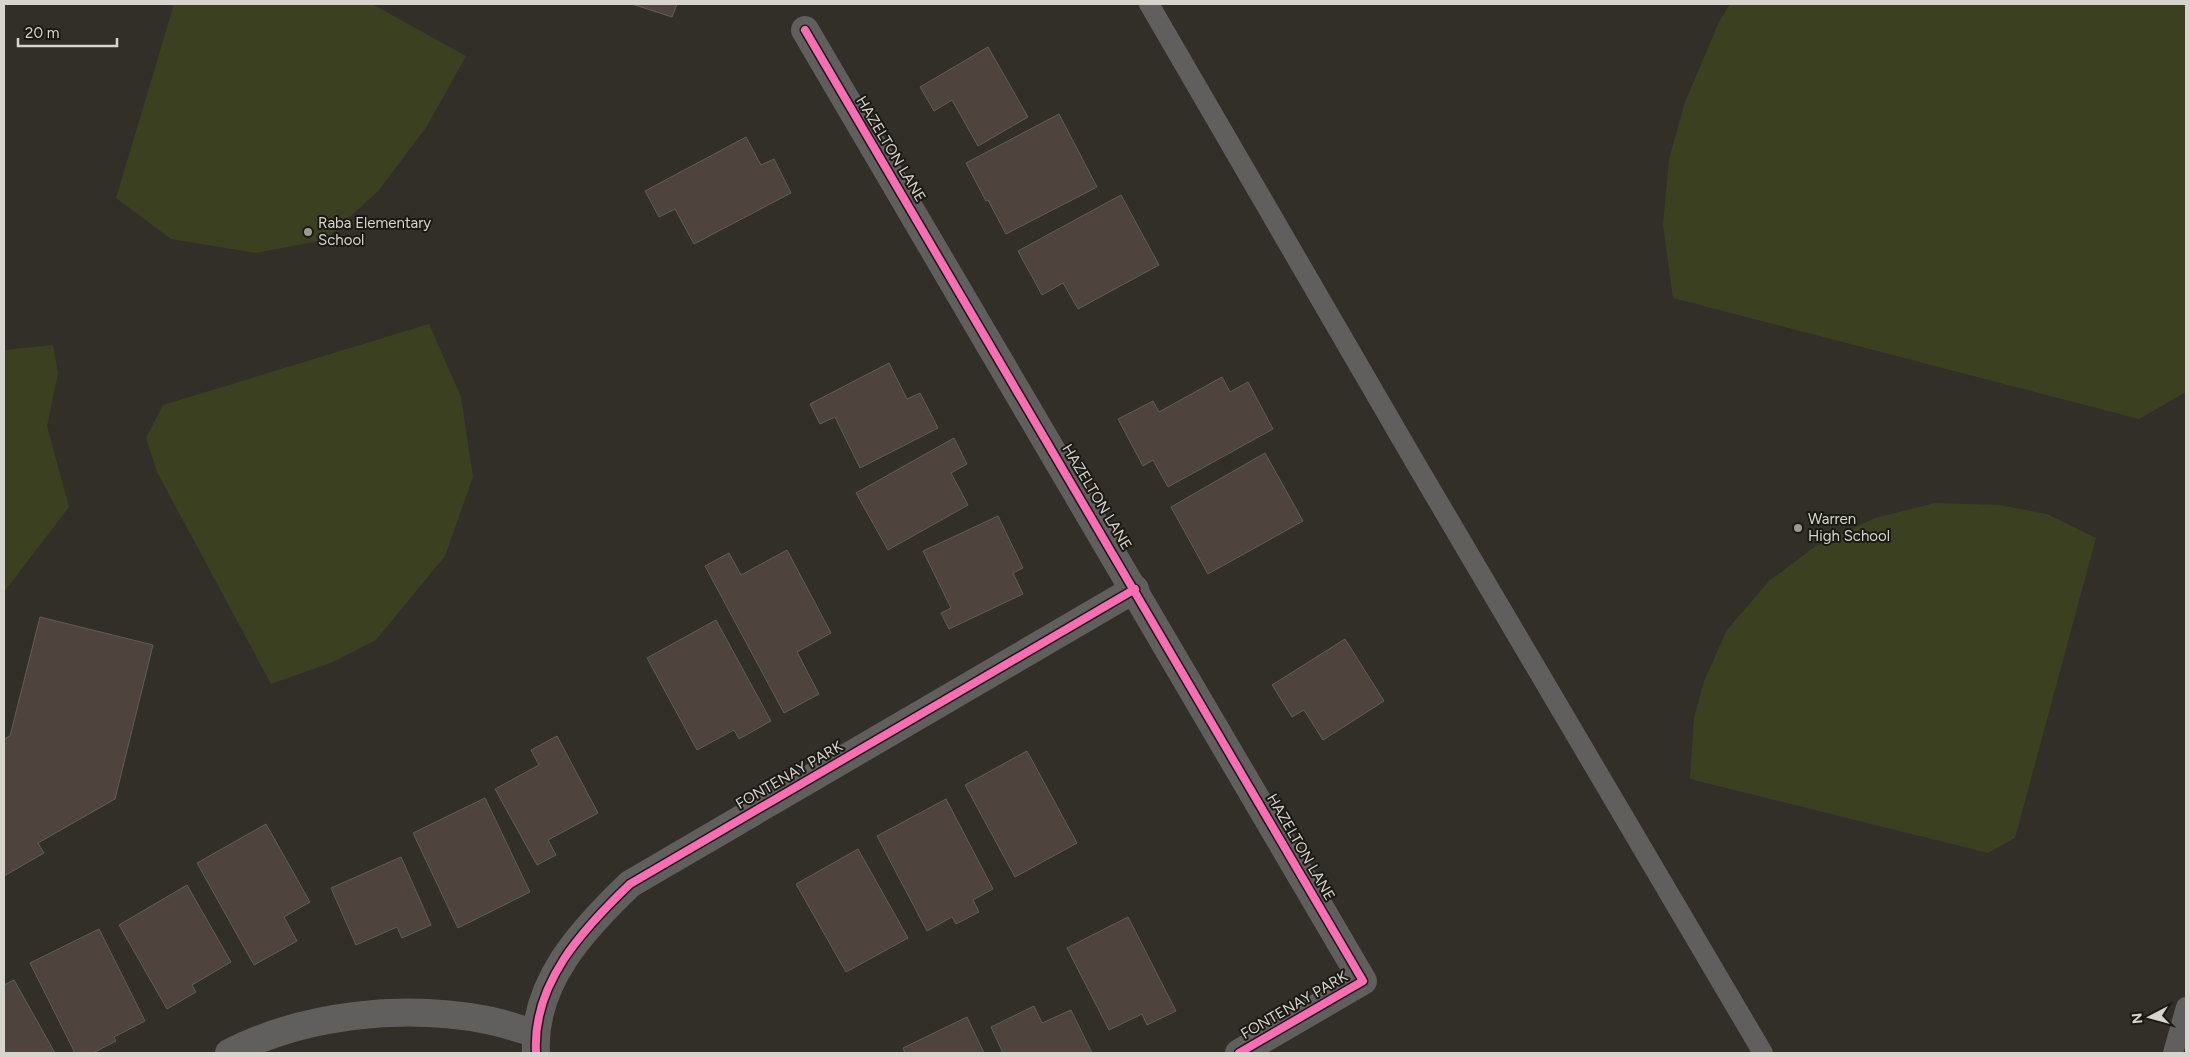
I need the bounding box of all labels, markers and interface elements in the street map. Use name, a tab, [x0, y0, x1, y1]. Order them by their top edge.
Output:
scale bar	[18, 15, 116, 47]
text: 20 m	[25, 24, 59, 42]
street label: HAZELTON LANE	[852, 93, 930, 205]
place label: Raba Elementary School	[318, 214, 431, 249]
marker: Raba Elementary School	[302, 226, 314, 238]
street label: HAZELTON LANE	[1058, 441, 1136, 553]
place label: Warren High School	[1808, 510, 1890, 545]
marker: Warren High School	[1792, 522, 1804, 534]
street label: FONTENAY PARK	[732, 737, 846, 813]
street label: HAZELTON LANE	[1263, 790, 1339, 904]
street label: FONTENAY PARK	[1237, 967, 1351, 1043]
north arrow	[2125, 992, 2175, 1042]
text: N	[2129, 1012, 2147, 1025]

